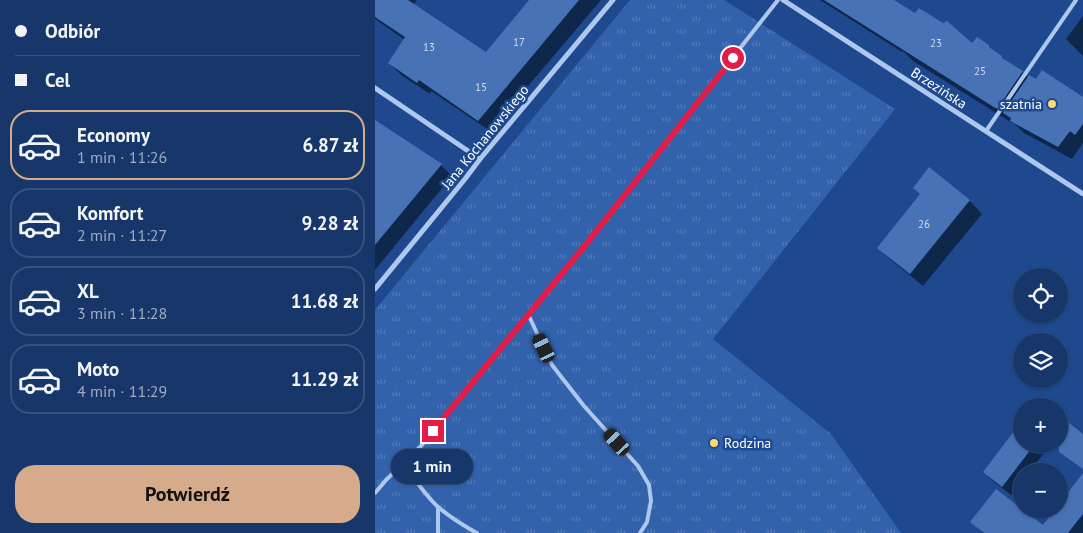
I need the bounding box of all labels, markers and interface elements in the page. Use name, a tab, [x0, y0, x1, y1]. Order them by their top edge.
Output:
text: Odbiór	[45, 19, 100, 43]
house number: 17	[513, 35, 525, 49]
house number: 23	[930, 36, 942, 50]
house number: 13	[423, 40, 435, 54]
route start	[722, 47, 744, 69]
street label: Brzezińska	[908, 63, 970, 113]
house number: 25	[974, 64, 986, 78]
text: Cel	[45, 68, 70, 92]
house number: 15	[475, 80, 487, 94]
street label: Jana Kochanowskiego	[437, 81, 533, 194]
place label: szatnia	[1000, 95, 1042, 113]
marker: szatnia	[1046, 98, 1058, 110]
icon: car	[17, 123, 62, 168]
text: Economy	[77, 123, 150, 147]
text: 6.87 zł	[302, 133, 358, 157]
text: 1 min · 11:26	[77, 147, 167, 167]
icon: car	[17, 201, 62, 246]
text: Komfort	[77, 201, 143, 225]
text: 9.28 zł	[301, 211, 358, 235]
house number: 26	[918, 217, 930, 231]
text: 2 min · 11:27	[77, 225, 167, 245]
map controls	[1013, 268, 1068, 518]
button: locate	[1013, 268, 1068, 323]
icon: car	[17, 279, 62, 324]
text: XL	[77, 279, 99, 303]
text: 11.68 zł	[291, 289, 358, 313]
text: 3 min · 11:28	[77, 303, 167, 323]
car	[530, 331, 557, 365]
button: layers	[1013, 333, 1068, 388]
icon: car	[17, 357, 62, 402]
text: Moto	[77, 357, 119, 381]
text: 11.29 zł	[291, 367, 358, 391]
text: 4 min · 11:29	[77, 381, 167, 401]
button: +	[1013, 398, 1068, 453]
route end	[422, 420, 444, 442]
car	[601, 426, 632, 458]
place label: Rodzina	[724, 434, 771, 452]
marker: Rodzina	[708, 437, 720, 449]
callout: 1 min	[392, 448, 474, 484]
text: 1 min	[412, 456, 452, 476]
button: −	[1013, 463, 1068, 518]
button: Potwierdź	[15, 465, 360, 523]

